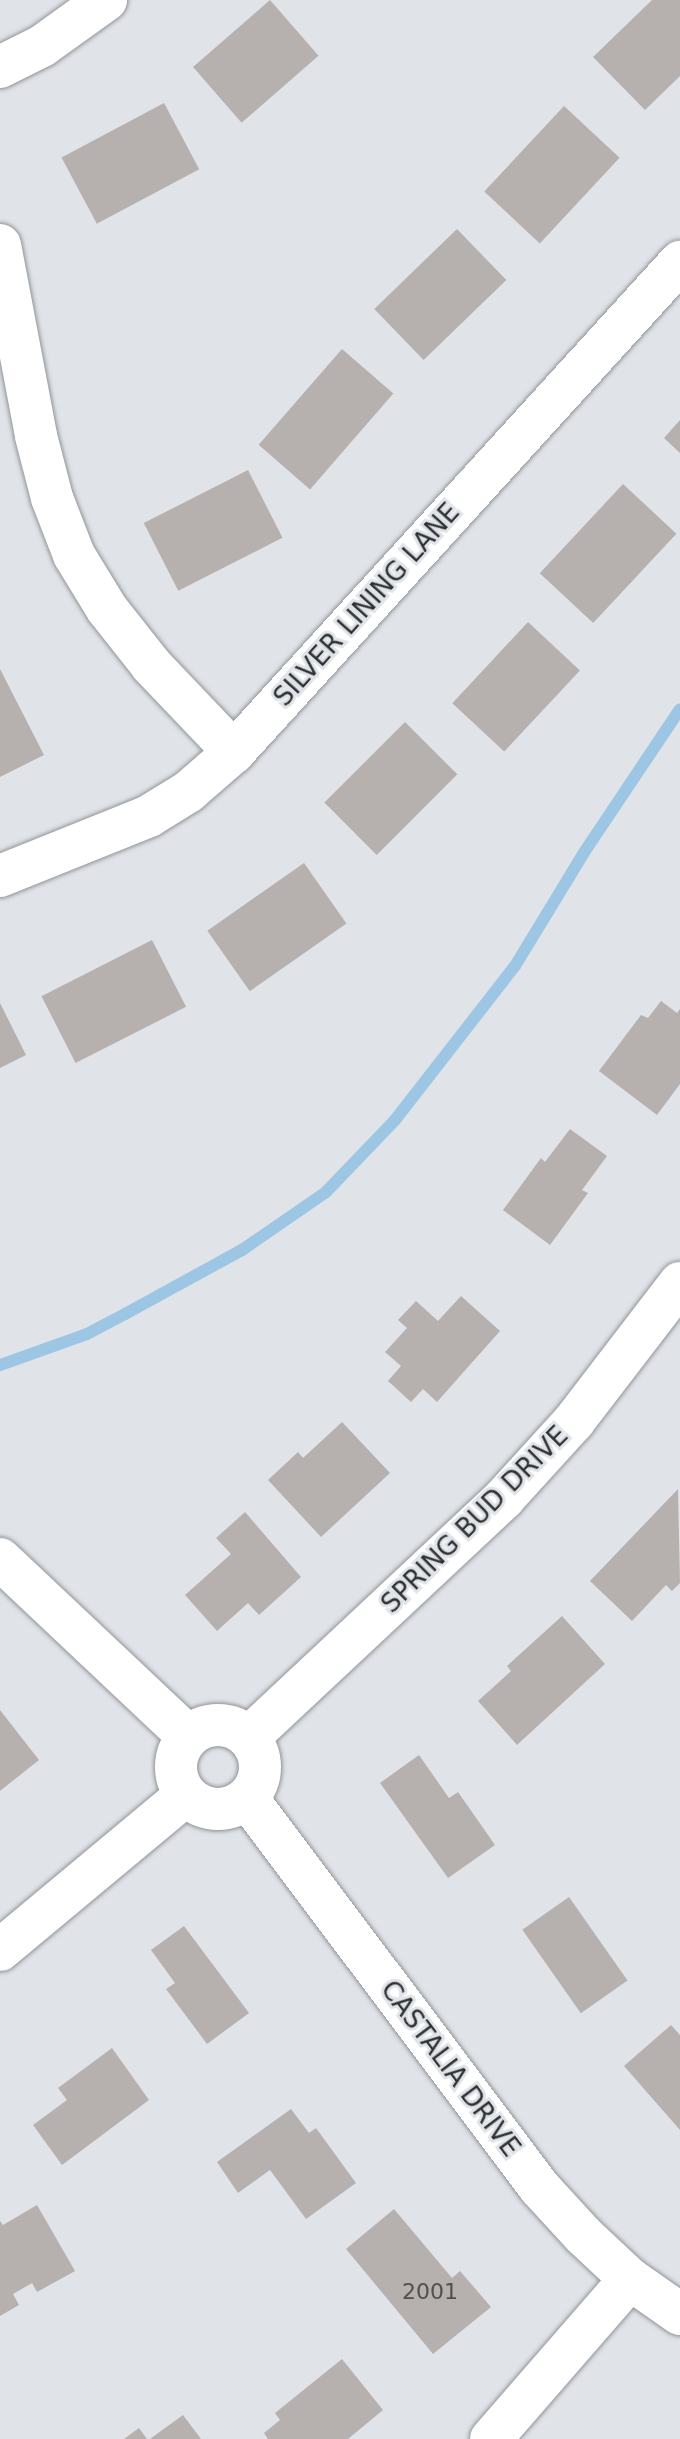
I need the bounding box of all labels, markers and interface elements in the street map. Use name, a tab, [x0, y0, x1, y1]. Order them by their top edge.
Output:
street label: SILVER LINING LANE	[268, 497, 466, 713]
street label: SPRING BUD DRIVE	[375, 1420, 575, 1620]
street label: CASTALIA DRIVE	[374, 1975, 526, 2163]
house number: 2001	[402, 2279, 458, 2305]

